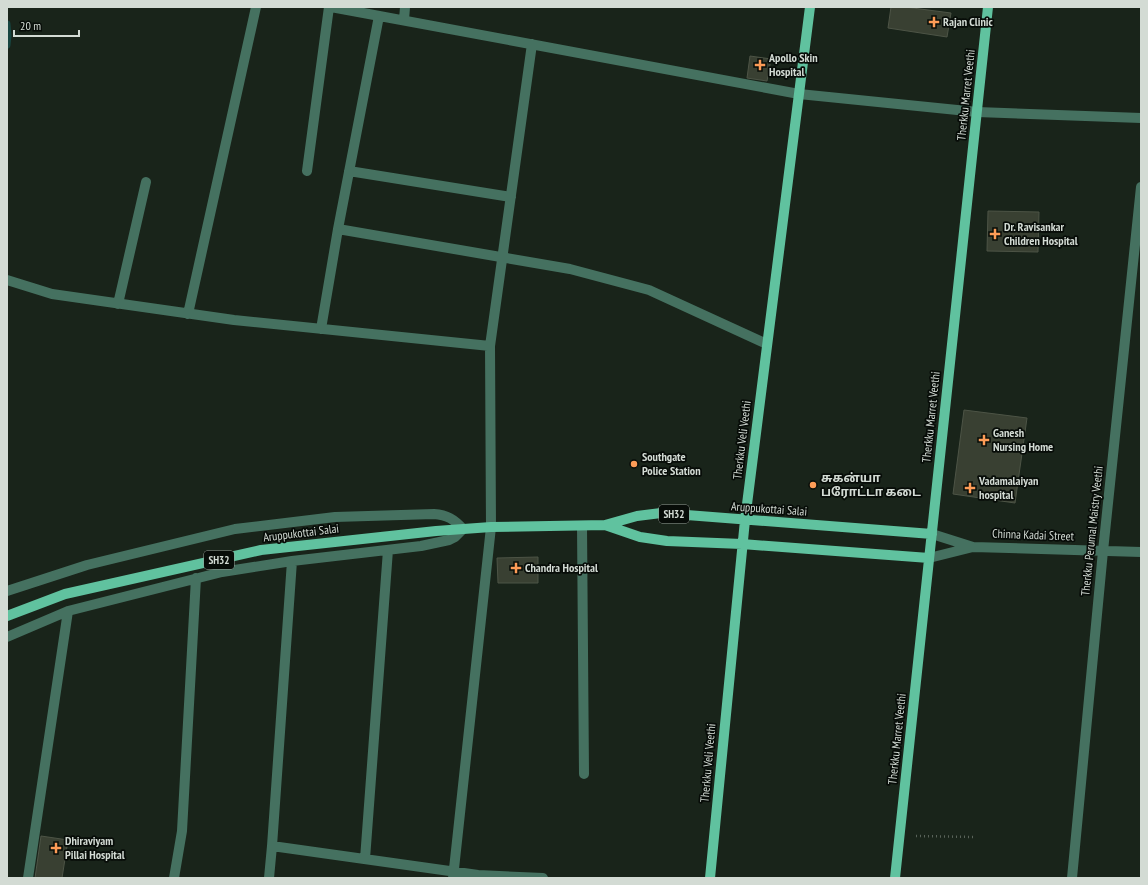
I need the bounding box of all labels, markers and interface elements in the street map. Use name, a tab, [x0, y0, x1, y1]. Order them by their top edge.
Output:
scale bar	[14, 12, 79, 38]
place label: Rajan Clinic	[943, 14, 994, 29]
marker: Rajan Clinic	[928, 16, 940, 28]
text: 20 m	[20, 18, 41, 33]
street label: Therkku Marret Veethi	[953, 49, 978, 141]
place label: Apollo Skin Hospital	[768, 50, 818, 79]
marker: Apollo Skin Hospital	[754, 59, 766, 71]
place label: Dr. Ravisankar Children Hospital	[1004, 219, 1078, 248]
marker: Dr. Ravisankar Children Hospital	[989, 228, 1001, 240]
street label: Therkku Marret Veethi	[918, 371, 943, 463]
street label: Therkku Veli Veethi	[729, 400, 754, 480]
place label: Ganesh Nursing Home	[993, 425, 1053, 454]
marker: Ganesh Nursing Home	[978, 434, 990, 446]
place label: Southgate Police Station	[642, 449, 701, 478]
marker: Southgate Police Station	[629, 459, 639, 469]
street label: Therkku Perumal Maistry Veethi	[1077, 465, 1106, 597]
place label: சுகன்யா பரோட்டா கடை	[821, 470, 921, 499]
place label: Vadamalaiyan hospital	[978, 473, 1038, 502]
marker: சுகன்யா பரோட்டா கடை	[808, 480, 818, 490]
marker: Vadamalaiyan hospital	[964, 482, 976, 494]
street label: Aruppukottai Salai	[730, 498, 808, 519]
road number: SH32	[659, 505, 689, 523]
street label: Aruppukottai Salai	[262, 520, 340, 545]
street label: Chinna Kadai Street	[992, 526, 1075, 543]
road number: SH32	[204, 551, 234, 569]
place label: Chandra Hospital	[525, 560, 598, 575]
marker: Chandra Hospital	[510, 562, 522, 574]
street label: Therkku Marret Veethi	[884, 693, 909, 785]
street label: Therkku Veli Veethi	[697, 723, 718, 803]
place label: Dhiraviyam Pillai Hospital	[65, 833, 125, 862]
marker: Dhiraviyam Pillai Hospital	[50, 842, 62, 854]

